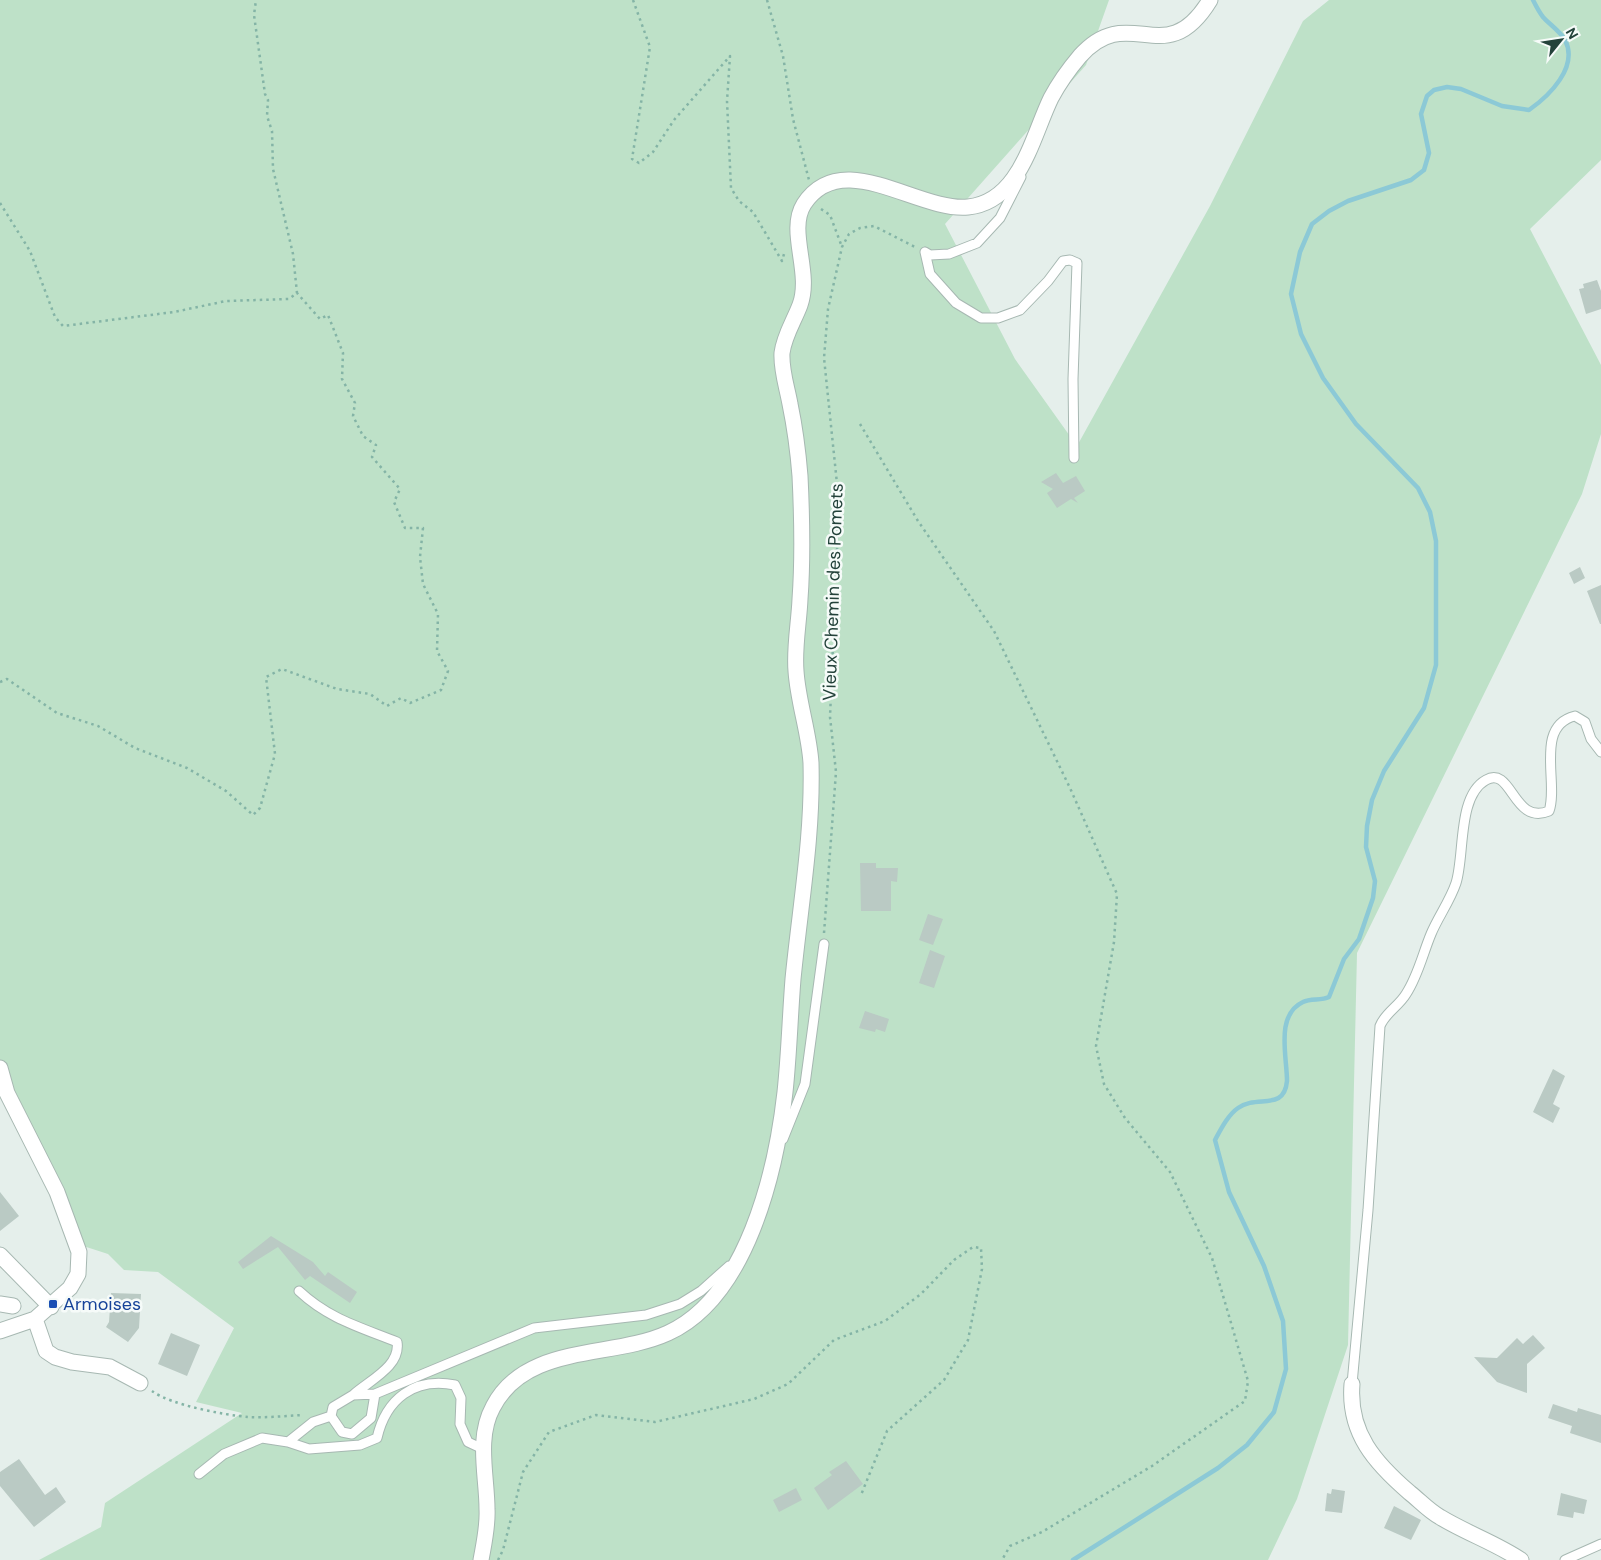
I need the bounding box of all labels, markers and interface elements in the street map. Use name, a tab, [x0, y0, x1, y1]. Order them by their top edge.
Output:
north arrow	[1536, 15, 1586, 65]
text: N	[1562, 25, 1583, 42]
street label: Vieux Chemin des Pomets	[817, 483, 849, 701]
place label: Armoises	[63, 1292, 141, 1316]
marker: Armoises	[47, 1298, 59, 1310]

